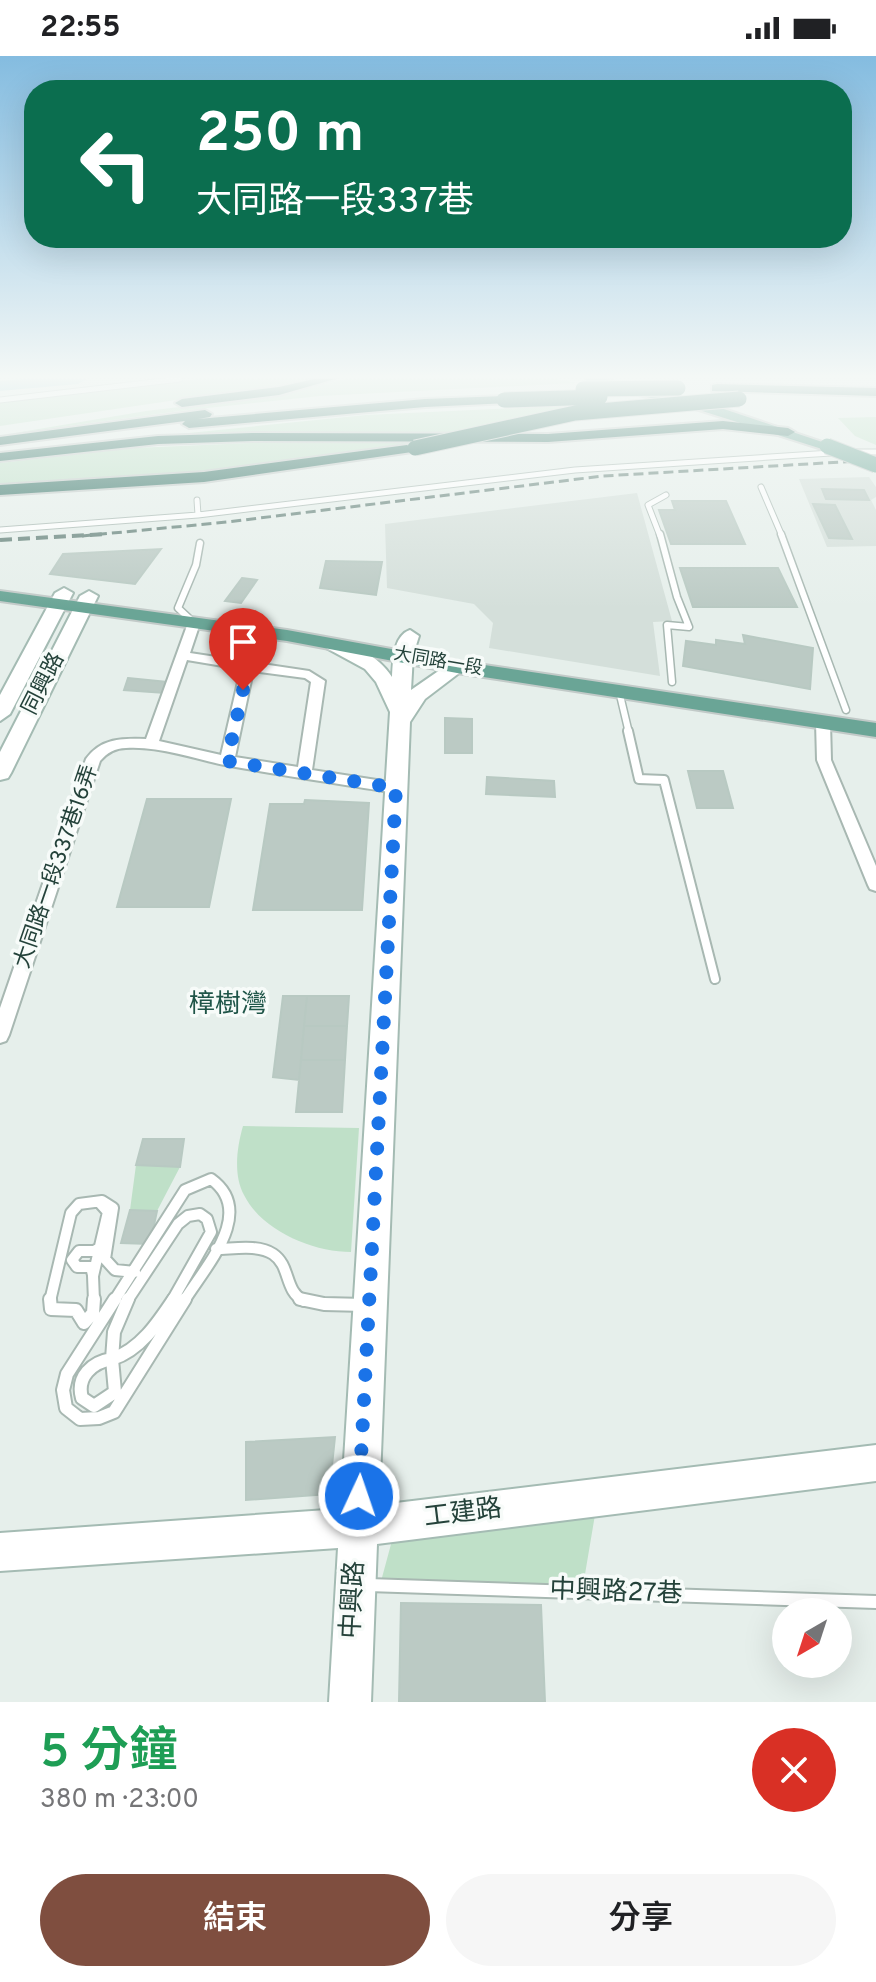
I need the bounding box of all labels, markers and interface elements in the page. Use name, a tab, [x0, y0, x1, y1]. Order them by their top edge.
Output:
text: 22:55	[40, 10, 121, 47]
text: 250 m	[196, 101, 364, 171]
icon: left	[64, 112, 168, 216]
text: 大同路一段337巷	[196, 180, 474, 226]
pin	[209, 608, 277, 690]
icon: arrive	[221, 620, 265, 664]
street label: 大同路一段	[392, 643, 484, 681]
street label: 同興路	[17, 648, 71, 720]
street label: 大同路一段337巷16弄	[10, 762, 104, 972]
district label: 樟樹灣	[189, 989, 267, 1022]
position arrow	[317, 1454, 401, 1538]
street label: 工建路	[422, 1493, 504, 1535]
street label: 中興路	[335, 1560, 373, 1640]
street label: 中興路27巷	[549, 1574, 683, 1612]
north arrow	[772, 1598, 852, 1678]
map controls	[772, 1598, 852, 1678]
text: 5 分鐘	[40, 1724, 177, 1784]
button: close	[752, 1728, 836, 1812]
text: 380 m · 23:00	[40, 1784, 199, 1817]
button: 結束	[40, 1874, 430, 1966]
button: 分享	[446, 1874, 836, 1966]

